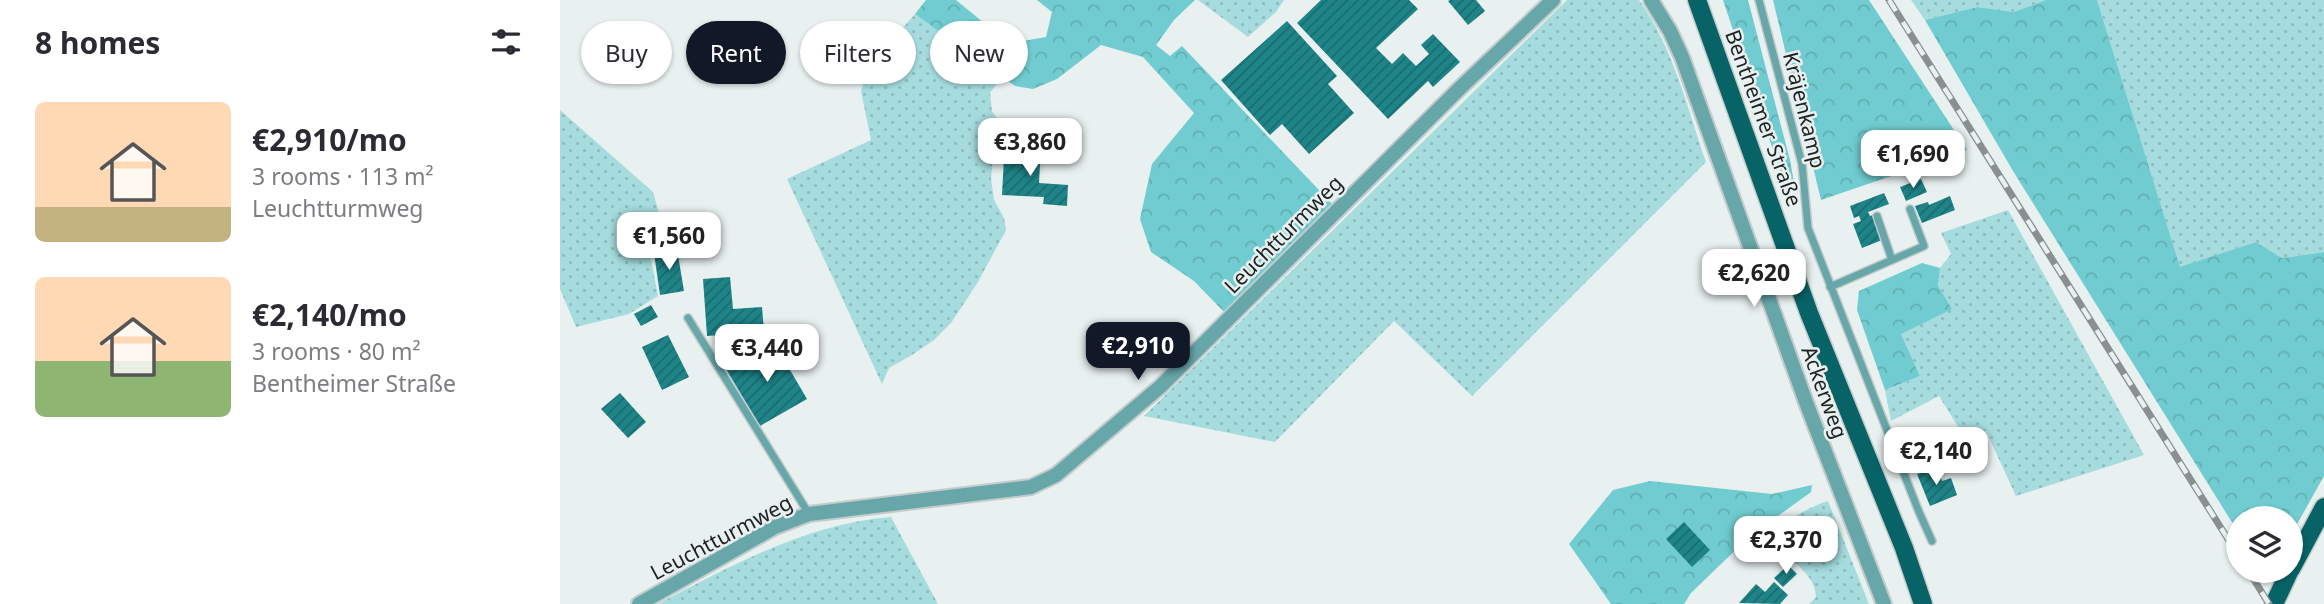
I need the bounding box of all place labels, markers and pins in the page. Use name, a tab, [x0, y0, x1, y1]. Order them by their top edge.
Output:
pin: €3,860	[973, 118, 1087, 178]
pin: €1,690	[1856, 130, 1970, 190]
pin: €1,560	[612, 212, 726, 272]
pin: €2,620	[1697, 250, 1811, 309]
pin: €2,910	[1081, 322, 1195, 382]
pin: €3,440	[710, 324, 824, 384]
pin: €2,140	[1879, 428, 1993, 487]
pin: €2,370	[1729, 516, 1843, 576]

